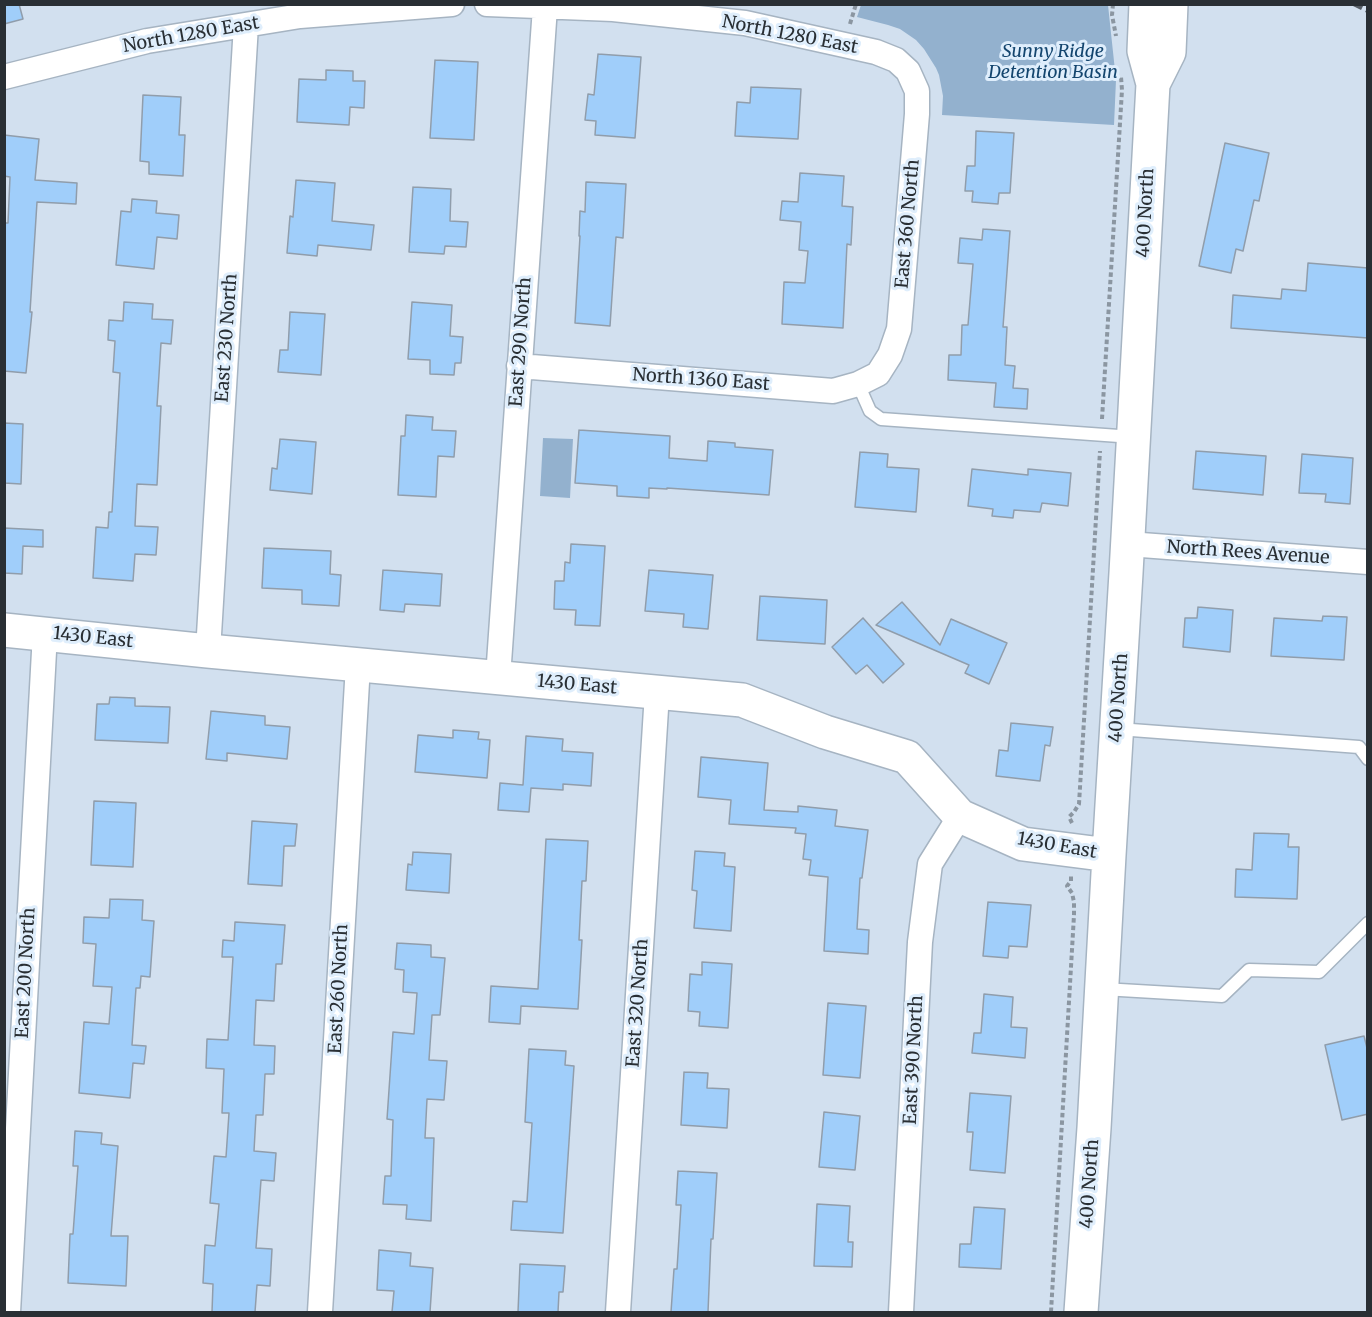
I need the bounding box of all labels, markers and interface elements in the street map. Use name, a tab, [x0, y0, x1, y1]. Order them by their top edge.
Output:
street label: North 1280 East	[720, 11, 860, 59]
street label: North 1280 East	[121, 12, 261, 58]
park label: Sunny Ridge Detention Basin	[988, 41, 1118, 84]
street label: East 360 North	[892, 158, 924, 290]
street label: 400 North	[1133, 168, 1159, 258]
street label: East 230 North	[212, 273, 242, 403]
street label: East 290 North	[506, 276, 536, 408]
street label: North 1360 East	[632, 364, 770, 396]
street label: North Rees Avenue	[1166, 537, 1330, 569]
street label: 1430 East	[52, 623, 134, 653]
street label: 400 North	[1105, 653, 1133, 743]
street label: 1430 East	[536, 671, 618, 699]
street label: 1430 East	[1016, 828, 1098, 864]
street label: East 200 North	[12, 907, 40, 1039]
street label: East 260 North	[325, 924, 353, 1054]
street label: East 320 North	[623, 938, 653, 1068]
street label: East 390 North	[900, 995, 928, 1125]
street label: 400 North	[1076, 1139, 1104, 1229]

